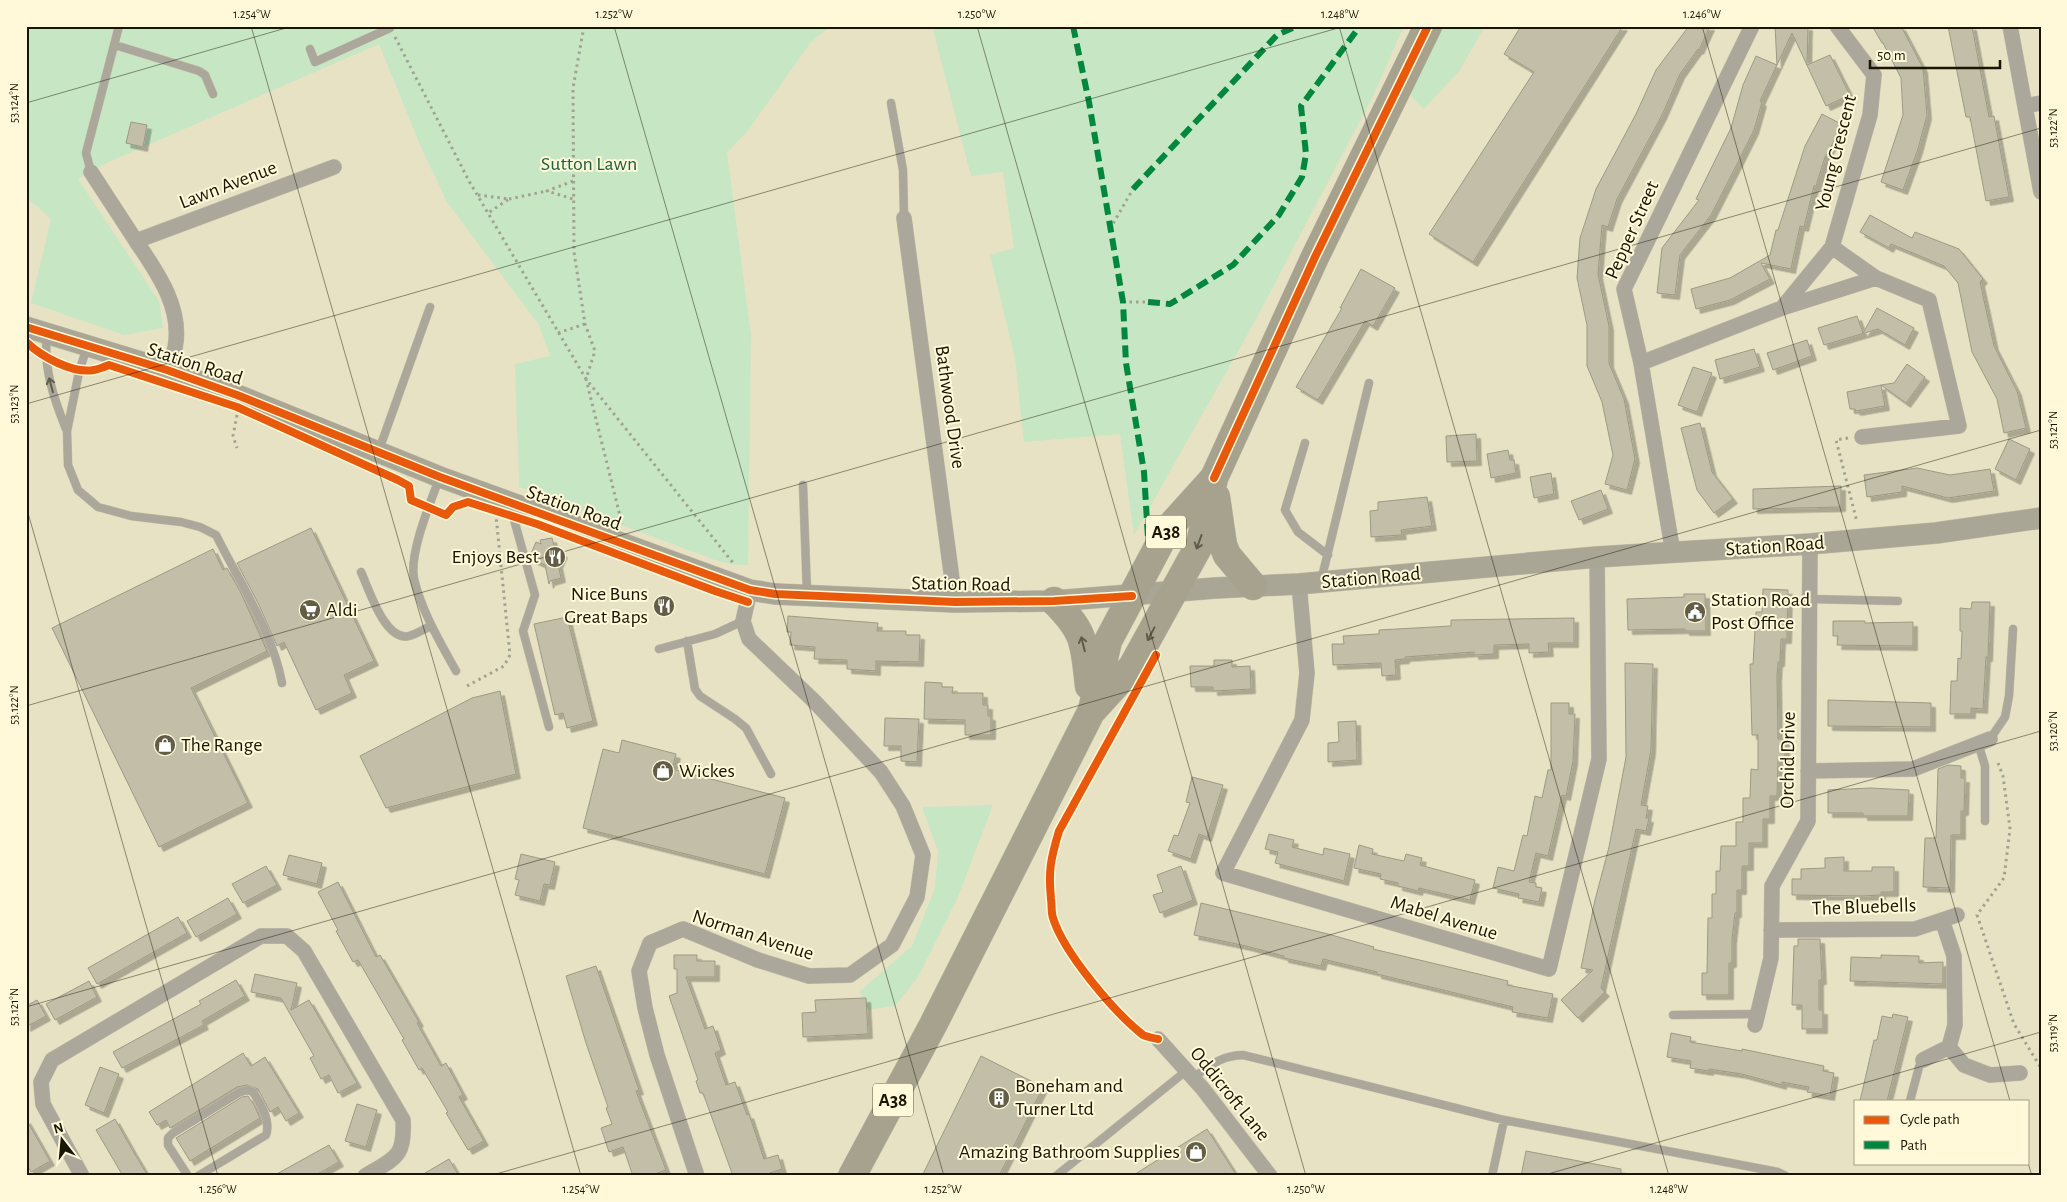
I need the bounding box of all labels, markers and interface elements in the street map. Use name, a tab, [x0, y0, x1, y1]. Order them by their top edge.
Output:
text: 1.254°W	[233, 8, 271, 20]
text: 1.252°W	[595, 8, 633, 20]
text: 1.250°W	[958, 8, 996, 20]
text: 1.248°W	[1321, 8, 1359, 20]
text: 1.246°W	[1683, 8, 1721, 20]
scale bar	[1870, 38, 2000, 70]
text: 50 m	[1877, 48, 1906, 63]
text: 53.124°N	[8, 83, 20, 123]
street label: Young Crescent	[1812, 92, 1860, 213]
text: 53.122°N	[2047, 108, 2059, 148]
park label: Sutton Lawn	[541, 154, 637, 174]
street label: Lawn Avenue	[176, 157, 280, 213]
street label: Pepper Street	[1601, 177, 1663, 282]
street label: Station Road	[145, 339, 245, 389]
street label: Bathwood Drive	[931, 344, 969, 470]
one-way arrow	[46, 378, 55, 394]
text: 53.123°N	[8, 385, 20, 423]
text: 53.121°N	[2047, 411, 2059, 449]
street label: Station Road	[524, 482, 624, 534]
road number: A38	[1146, 516, 1186, 548]
street label: Station Road	[1725, 533, 1825, 559]
one-way arrow	[1194, 534, 1203, 550]
restaurant icon: Enjoys Best	[543, 545, 567, 569]
place label: Enjoys Best	[452, 547, 540, 567]
street label: Station Road	[1321, 564, 1421, 592]
street label: Station Road	[911, 573, 1011, 595]
place label: Nice Buns Great Baps	[564, 584, 648, 627]
place label: Station Road Post Office	[1711, 590, 1810, 633]
restaurant icon: Nice Buns Great Baps	[652, 594, 676, 618]
supermarket icon: Aldi	[298, 598, 322, 622]
place label: Aldi	[326, 600, 358, 620]
public building icon: Station Road Post Office	[1683, 600, 1707, 624]
one-way arrow	[1146, 627, 1156, 642]
one-way arrow	[1078, 637, 1087, 653]
text: 53.122°N	[8, 685, 20, 725]
street label: Orchid Drive	[1777, 711, 1799, 809]
text: 53.120°N	[2047, 711, 2059, 751]
shop icon: The Range	[153, 733, 177, 757]
place label: The Range	[181, 735, 263, 755]
shop icon: Wickes	[651, 759, 675, 783]
place label: Wickes	[679, 761, 735, 781]
street label: Mabel Avenue	[1388, 892, 1500, 944]
street label: The Bluebells	[1811, 895, 1917, 919]
street label: Norman Avenue	[690, 906, 816, 964]
text: 53.121°N	[8, 988, 20, 1026]
text: 53.119°N	[2047, 1014, 2059, 1052]
street label: Oddicroft Lane	[1186, 1043, 1274, 1145]
place label: Boneham and Turner Ltd	[1015, 1076, 1123, 1119]
road number: A38	[873, 1084, 913, 1116]
building icon: Boneham and Turner Ltd	[987, 1086, 1011, 1110]
legend	[1854, 1100, 2030, 1164]
text: Cycle path	[1900, 1112, 1960, 1127]
north arrow	[38, 1114, 88, 1164]
text: N	[52, 1120, 65, 1137]
text: Path	[1900, 1138, 1927, 1153]
shop icon: Amazing Bathroom Supplies	[1184, 1140, 1208, 1164]
place label: Amazing Bathroom Supplies	[959, 1142, 1180, 1162]
text: 1.256°W	[199, 1183, 237, 1195]
text: 1.254°W	[562, 1183, 600, 1195]
text: 1.252°W	[924, 1183, 962, 1195]
text: 1.250°W	[1287, 1183, 1325, 1195]
text: 1.248°W	[1650, 1183, 1688, 1195]

